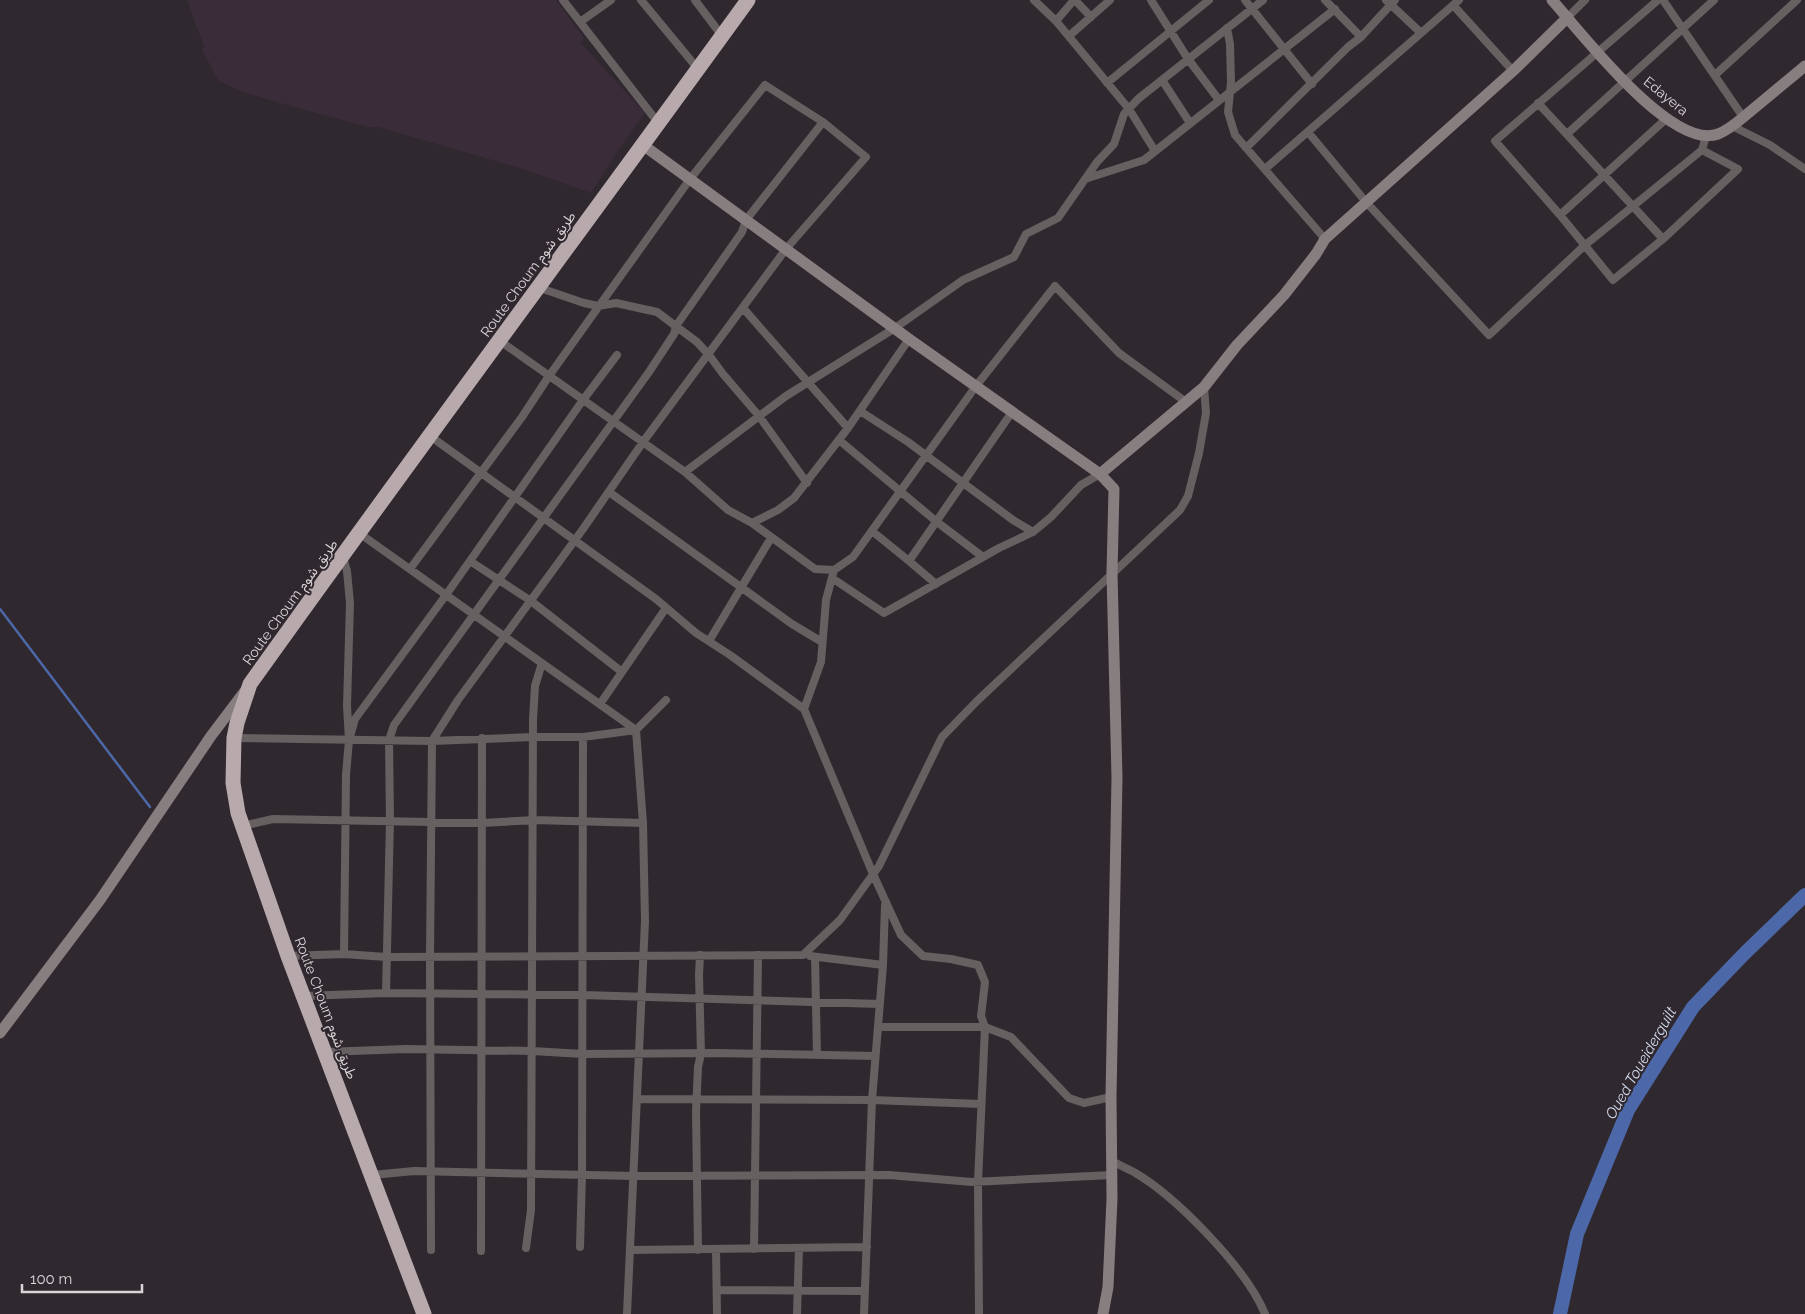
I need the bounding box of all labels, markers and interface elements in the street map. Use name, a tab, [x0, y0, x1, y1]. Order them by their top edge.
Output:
street label: Edayera	[1641, 73, 1691, 119]
street label: Route Choum طريق شوم	[477, 208, 581, 341]
street label: Route Choum طريق شوم	[239, 536, 343, 669]
street label: Route Choum طريق شوم	[289, 935, 360, 1082]
water label: Oued Toueiderguilt	[1602, 1004, 1681, 1122]
scale bar	[22, 1262, 142, 1294]
text: 100 m	[30, 1270, 72, 1288]

